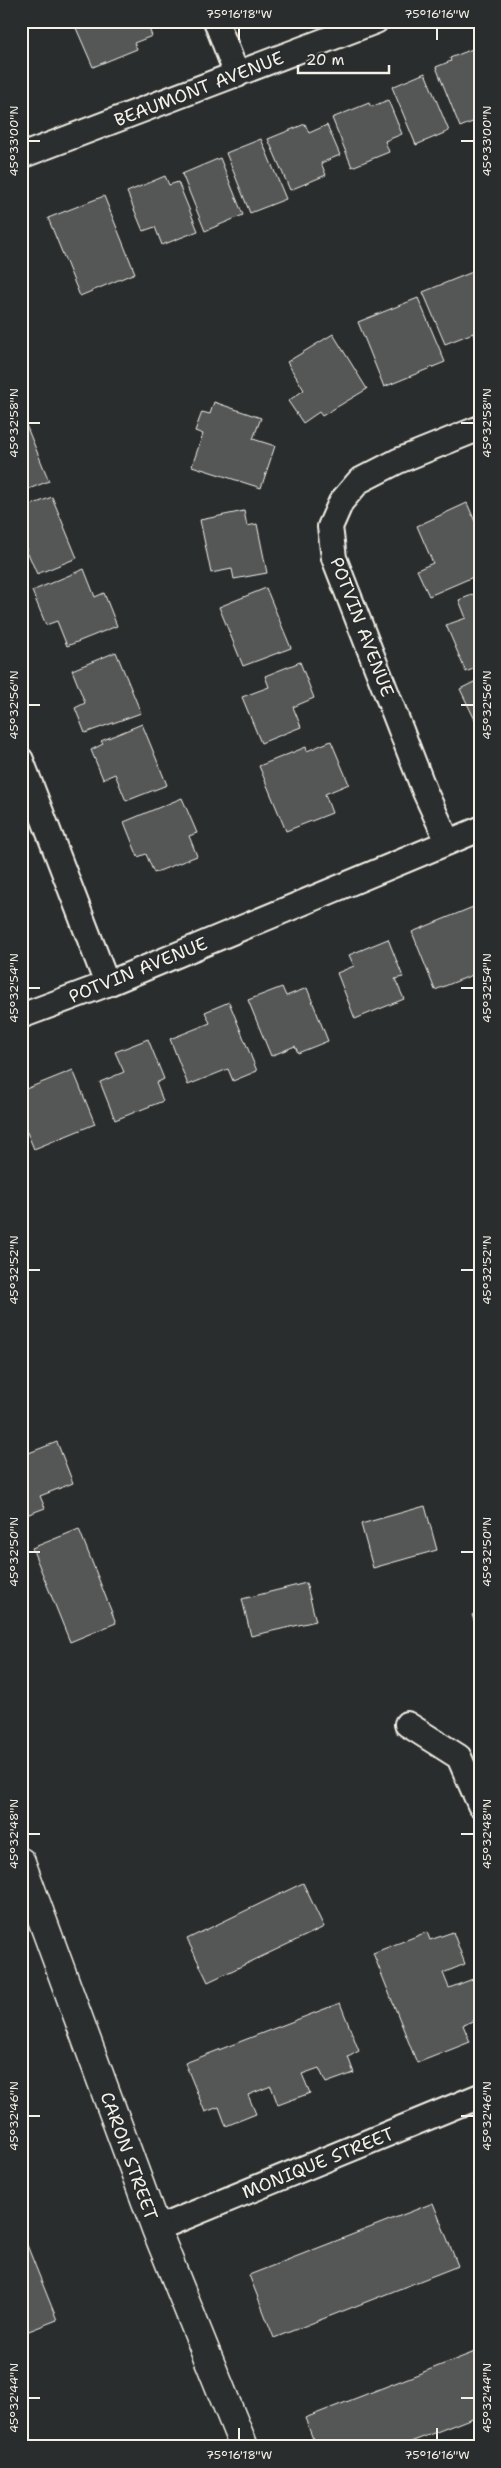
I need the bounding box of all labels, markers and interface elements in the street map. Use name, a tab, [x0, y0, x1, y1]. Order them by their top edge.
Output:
text: 75°16'18"W	[206, 6, 272, 22]
text: 75°16'16"W	[404, 6, 470, 22]
scale bar	[298, 42, 390, 74]
street label: BEAUMONT AVENUE	[111, 46, 287, 132]
text: 20 m	[306, 50, 345, 70]
text: 45°33'00"N	[6, 106, 22, 176]
text: 45°33'00"N	[479, 106, 495, 176]
text: 45°32'58"N	[6, 388, 22, 458]
text: 45°32'58"N	[479, 388, 495, 458]
street label: POTVIN AVENUE	[324, 554, 400, 700]
text: 45°32'56"N	[6, 670, 22, 740]
text: 45°32'56"N	[479, 670, 495, 740]
street label: POTVIN AVENUE	[65, 931, 211, 1009]
text: 45°32'54"N	[6, 953, 22, 1023]
text: 45°32'54"N	[479, 953, 495, 1023]
text: 45°32'52"N	[6, 1235, 22, 1305]
text: 45°32'52"N	[479, 1235, 495, 1305]
text: 45°32'50"N	[6, 1517, 22, 1587]
text: 45°32'50"N	[479, 1517, 495, 1587]
text: 45°32'48"N	[6, 1799, 22, 1869]
text: 45°32'48"N	[479, 1799, 495, 1869]
text: 45°32'46"N	[6, 2081, 22, 2151]
text: 45°32'46"N	[479, 2081, 495, 2151]
street label: CARON STREET	[95, 2089, 163, 2223]
street label: MONIQUE STREET	[239, 2122, 397, 2204]
text: 45°32'44"N	[6, 2363, 22, 2433]
text: 45°32'44"N	[479, 2363, 495, 2433]
text: 75°16'18"W	[206, 2447, 272, 2463]
text: 75°16'16"W	[404, 2447, 470, 2463]

